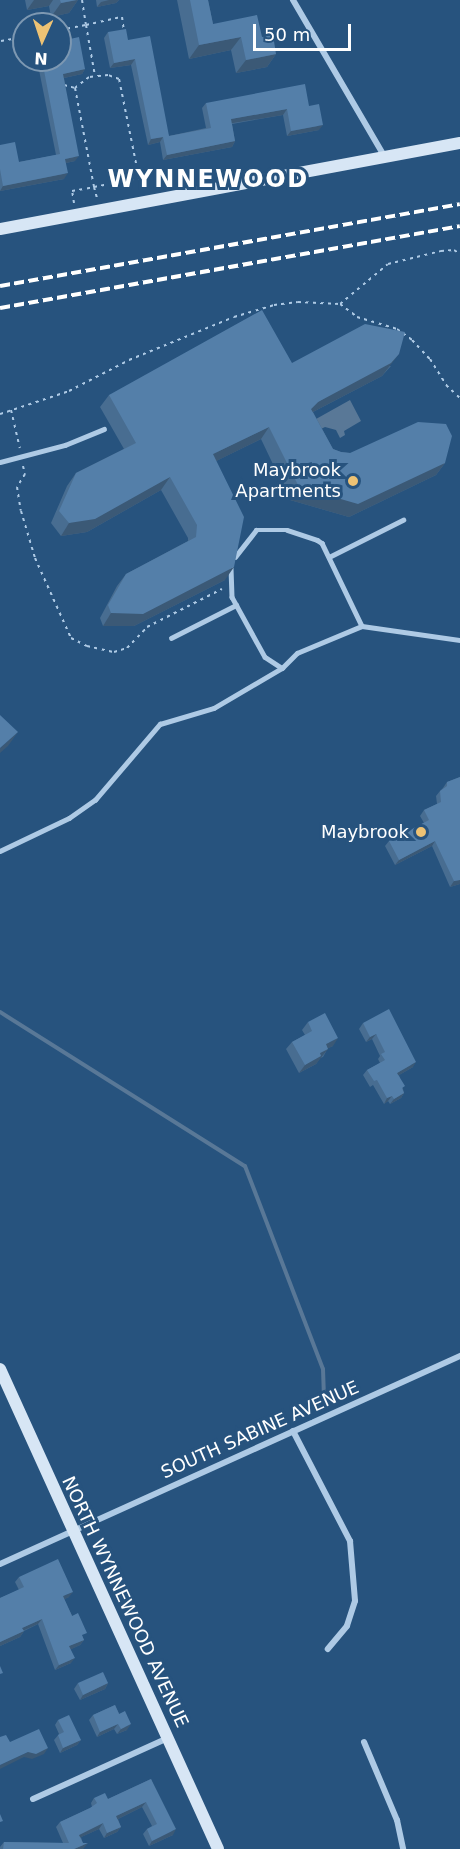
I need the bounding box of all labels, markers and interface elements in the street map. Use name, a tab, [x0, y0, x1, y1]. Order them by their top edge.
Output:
north arrow	[12, 12, 72, 72]
scale bar	[256, 12, 354, 50]
text: 50 m	[264, 24, 310, 45]
text: N	[34, 49, 48, 68]
district label: WYNNEWOOD	[107, 166, 309, 194]
place label: Maybrook Apartments	[235, 460, 341, 502]
marker: Maybrook Apartments	[346, 474, 360, 488]
place label: Maybrook	[321, 821, 409, 843]
marker: Maybrook	[414, 825, 428, 839]
street label: SOUTH SABINE AVENUE	[158, 1377, 362, 1483]
street label: NORTH WYNNEWOOD AVENUE	[57, 1473, 193, 1731]

